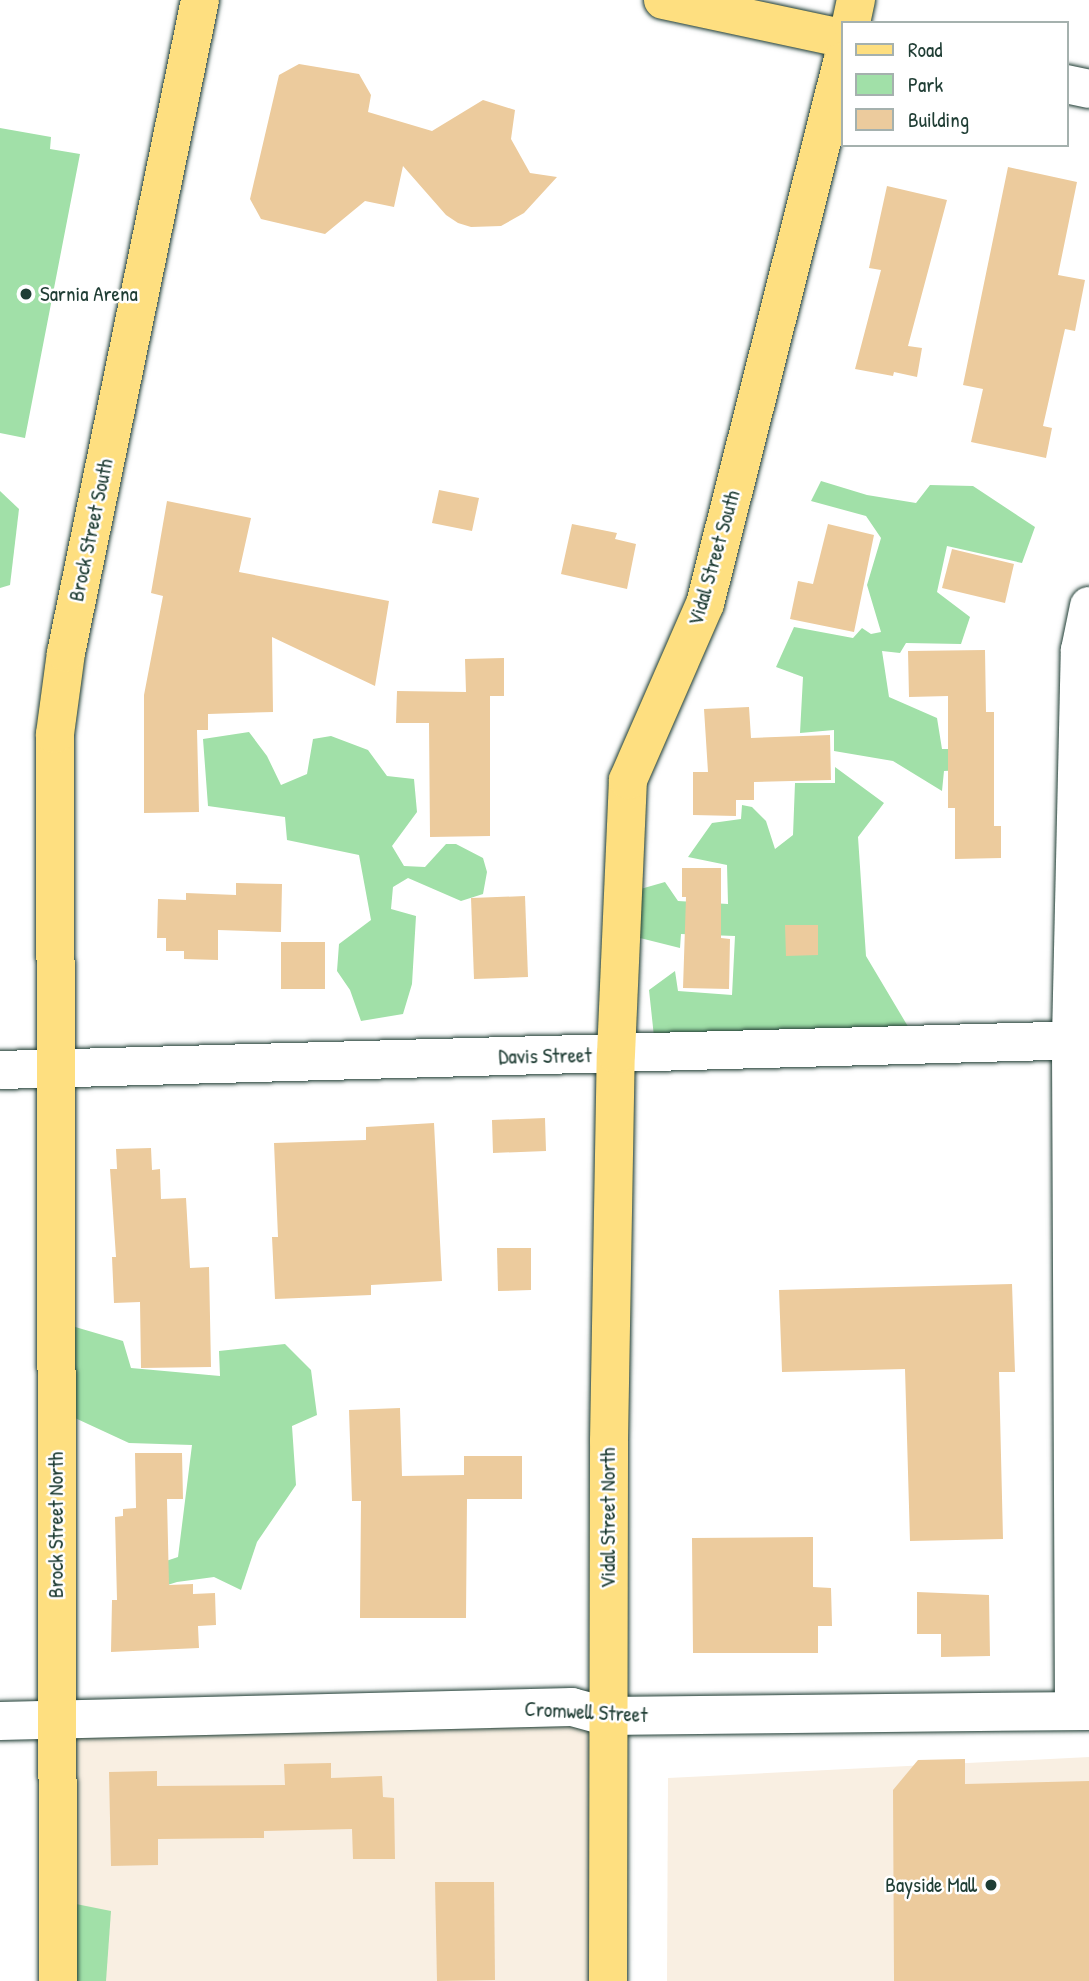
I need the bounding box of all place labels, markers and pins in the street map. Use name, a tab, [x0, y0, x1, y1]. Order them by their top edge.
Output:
place label: Sarnia Arena	[40, 281, 138, 307]
marker: Sarnia Arena	[18, 286, 34, 302]
place label: Bayside Mall	[885, 1872, 977, 1898]
marker: Bayside Mall	[983, 1877, 999, 1893]

